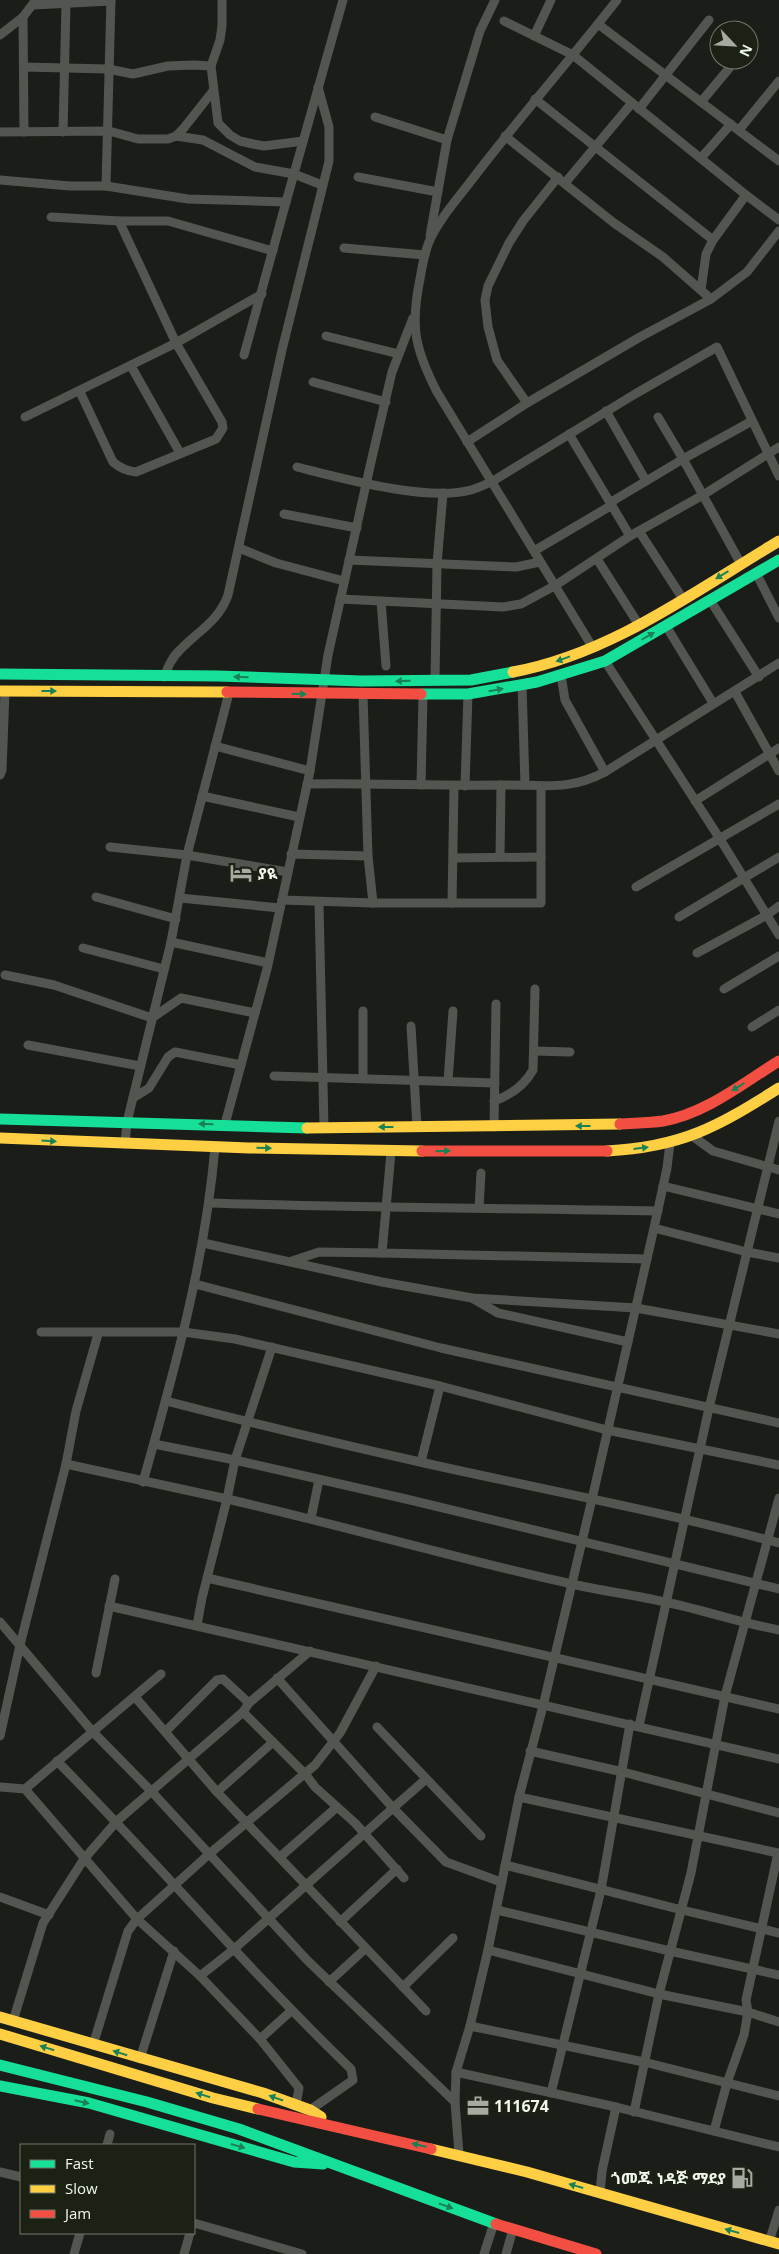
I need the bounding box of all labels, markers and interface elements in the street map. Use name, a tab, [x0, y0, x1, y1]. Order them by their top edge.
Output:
north arrow	[709, 20, 759, 70]
text: N	[735, 42, 757, 60]
one-way arrow	[716, 571, 729, 580]
one-way arrow	[641, 632, 654, 641]
one-way arrow	[556, 656, 571, 663]
one-way arrow	[233, 672, 249, 680]
one-way arrow	[395, 677, 411, 685]
one-way arrow	[488, 685, 504, 693]
one-way arrow	[41, 687, 57, 695]
one-way arrow	[291, 690, 307, 698]
hotel icon: ያዪ	[228, 860, 254, 886]
place label: ያዪ	[258, 862, 278, 884]
one-way arrow	[731, 1082, 744, 1092]
one-way arrow	[198, 1120, 214, 1128]
one-way arrow	[575, 1122, 591, 1130]
one-way arrow	[378, 1123, 394, 1131]
one-way arrow	[41, 1137, 57, 1145]
one-way arrow	[633, 1144, 649, 1152]
one-way arrow	[256, 1145, 272, 1153]
one-way arrow	[436, 1147, 452, 1155]
one-way arrow	[40, 2044, 55, 2052]
one-way arrow	[112, 2048, 127, 2056]
one-way arrow	[195, 2090, 210, 2098]
office icon: 111674	[465, 2093, 491, 2119]
one-way arrow	[268, 2094, 283, 2102]
place label: 111674	[494, 2095, 549, 2117]
one-way arrow	[75, 2098, 90, 2106]
one-way arrow	[411, 2141, 426, 2149]
one-way arrow	[231, 2143, 246, 2151]
legend	[20, 2144, 195, 2234]
text: Fast	[65, 2153, 94, 2173]
fuel station icon: ጎመጁ ነዳጅ ማደያ	[729, 2165, 755, 2191]
place label: ጎመጁ ነዳጅ ማደያ	[611, 2167, 726, 2189]
text: Slow	[65, 2178, 98, 2198]
one-way arrow	[568, 2182, 584, 2190]
text: Jam	[63, 2203, 91, 2223]
one-way arrow	[438, 2203, 453, 2210]
one-way arrow	[725, 2227, 740, 2235]

